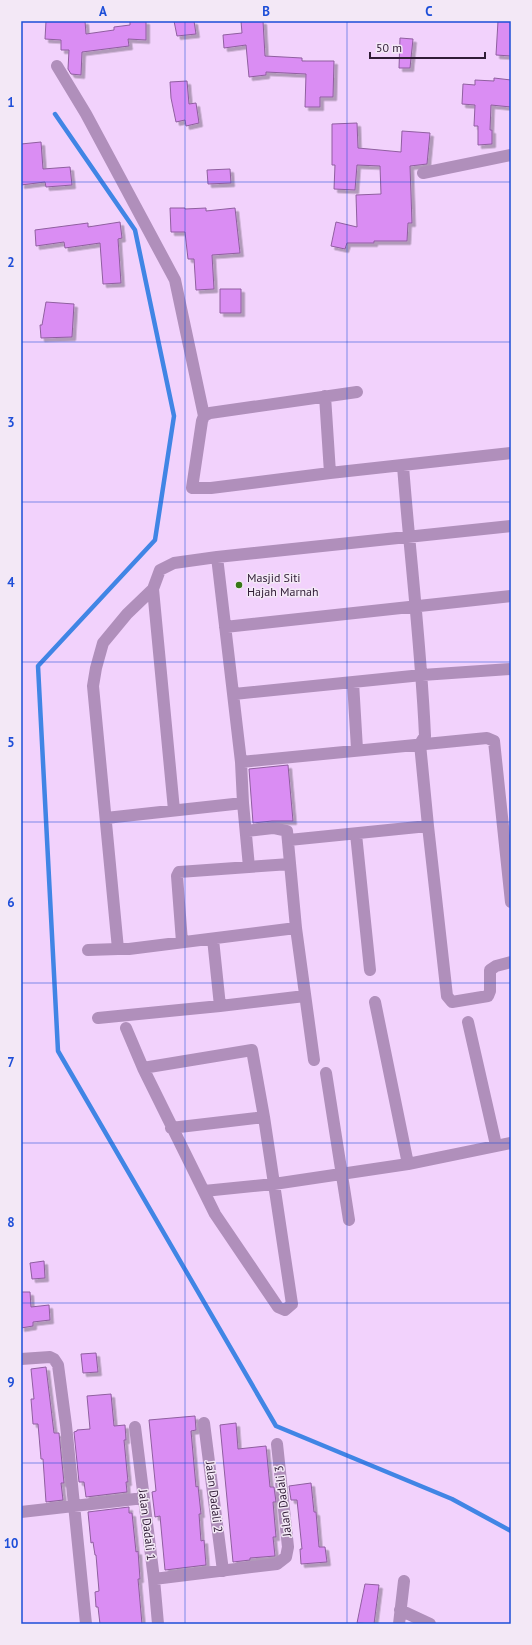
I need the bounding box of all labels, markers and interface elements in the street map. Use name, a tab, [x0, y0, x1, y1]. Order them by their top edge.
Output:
text: A	[99, 3, 107, 20]
text: B	[262, 3, 270, 20]
text: C	[425, 3, 433, 20]
scale bar	[370, 34, 485, 60]
text: 50 m	[376, 40, 402, 55]
text: 1	[7, 94, 15, 111]
text: 2	[7, 254, 15, 271]
text: 3	[7, 414, 15, 431]
place label: Masjid Siti Hajah Marnah	[247, 570, 319, 599]
text: 4	[7, 574, 15, 591]
marker: Masjid Siti Hajah Marnah	[234, 580, 244, 590]
text: 5	[7, 734, 15, 751]
text: 6	[7, 894, 15, 911]
text: 7	[7, 1054, 15, 1071]
text: 8	[7, 1214, 15, 1231]
text: 9	[7, 1374, 15, 1391]
street label: Jalan Dadali 2	[203, 1460, 226, 1533]
street label: Jalan Dadali 3	[271, 1465, 294, 1538]
street label: Jalan Dadali 1	[136, 1488, 159, 1561]
text: 10	[4, 1535, 18, 1552]

